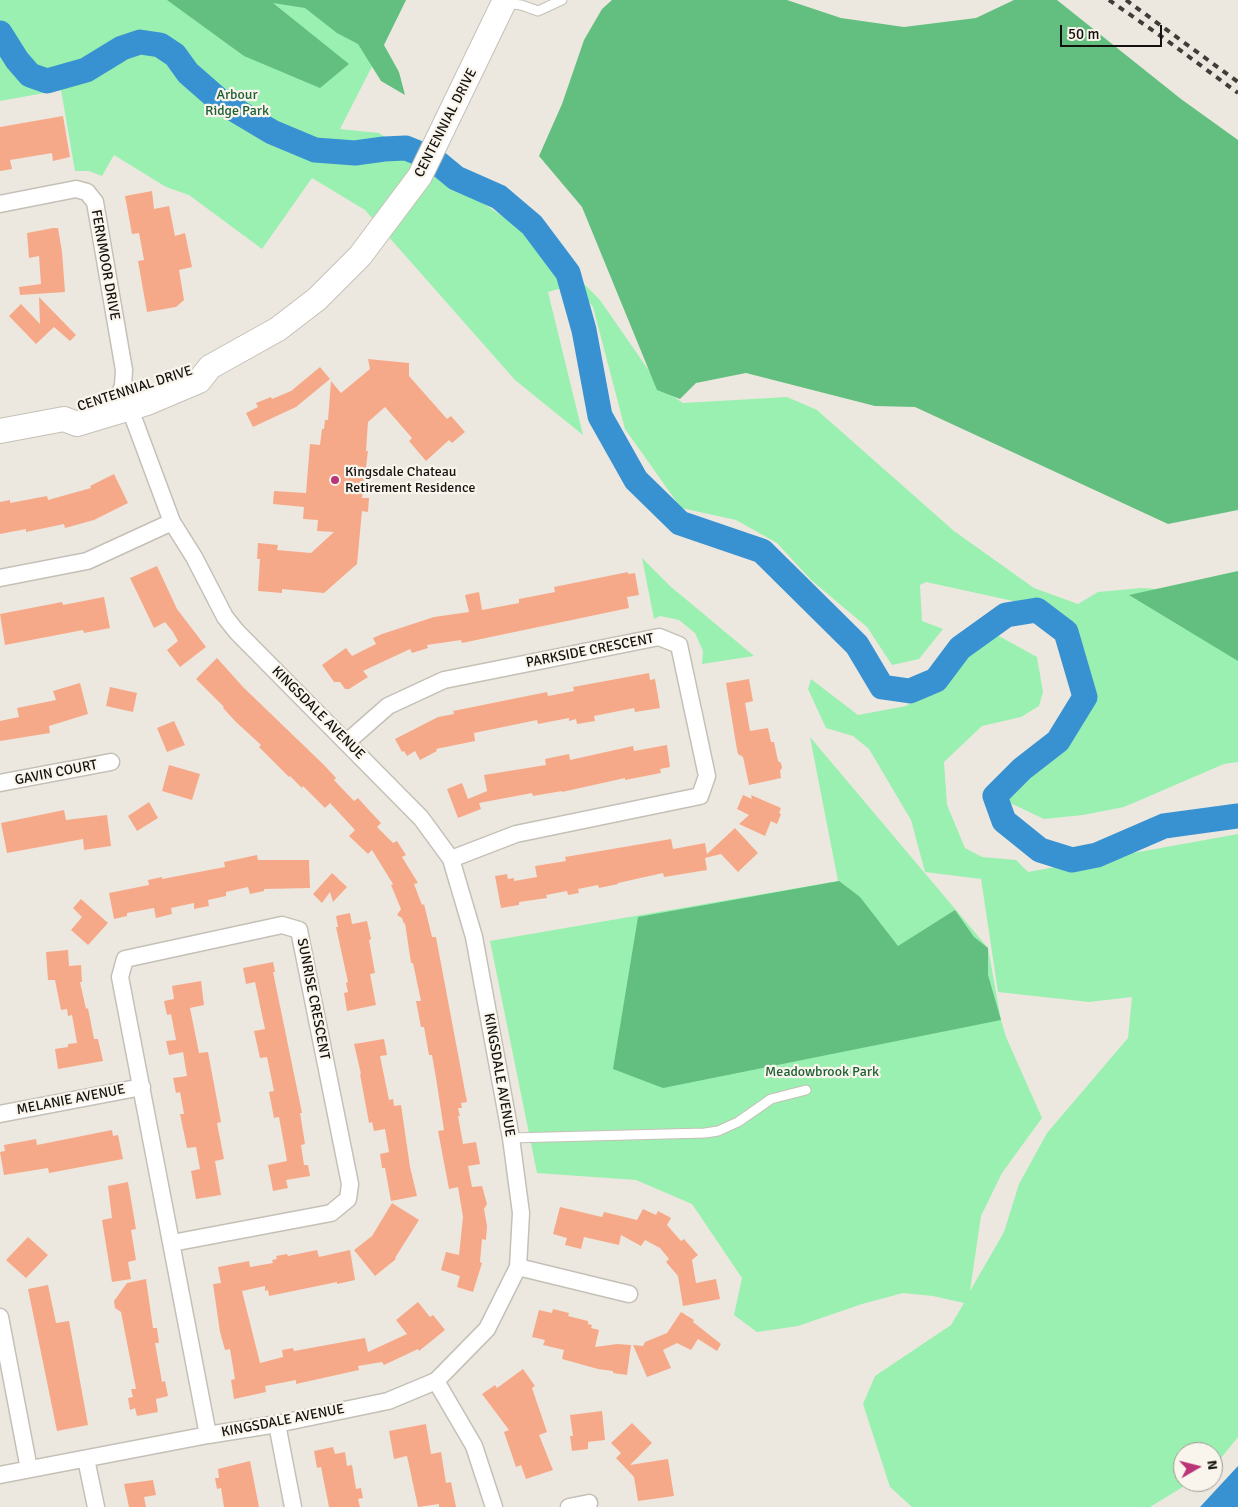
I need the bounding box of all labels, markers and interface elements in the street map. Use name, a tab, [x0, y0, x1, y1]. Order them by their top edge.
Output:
scale bar	[1063, 15, 1166, 47]
text: 50 m	[1068, 25, 1099, 43]
street label: CENTENNIAL DRIVE	[411, 66, 481, 180]
park label: Arbour Ridge Park	[205, 87, 269, 120]
street label: FERNMOOR DRIVE	[87, 208, 123, 322]
street label: CENTENNIAL DRIVE	[75, 362, 195, 416]
place label: Kingsdale Chateau Retirement Residence	[345, 464, 475, 497]
marker: Kingsdale Chateau Retirement Residence	[329, 474, 341, 486]
street label: PARKSIDE CRESCENT	[525, 630, 655, 672]
street label: KINGSDALE AVENUE	[268, 663, 368, 763]
street label: GAVIN COURT	[13, 757, 99, 789]
street label: SUNRISE CRESCENT	[293, 937, 333, 1061]
street label: KINGSDALE AVENUE	[480, 1012, 518, 1138]
park label: Meadowbrook Park	[765, 1064, 879, 1080]
street label: MELANIE AVENUE	[15, 1081, 127, 1119]
street label: KINGSDALE AVENUE	[220, 1401, 346, 1441]
north arrow	[1173, 1442, 1223, 1492]
text: N	[1203, 1459, 1221, 1471]

